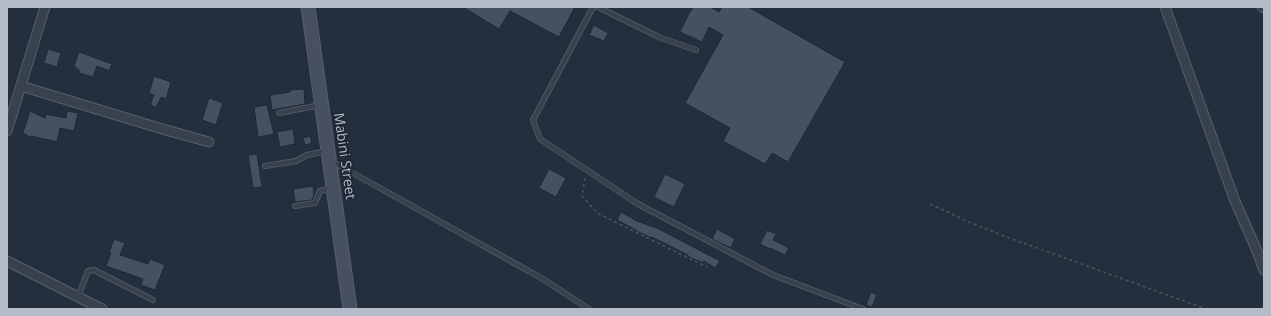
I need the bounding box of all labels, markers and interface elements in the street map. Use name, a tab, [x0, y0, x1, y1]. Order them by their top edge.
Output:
street label: Mabini Street	[330, 111, 361, 200]

